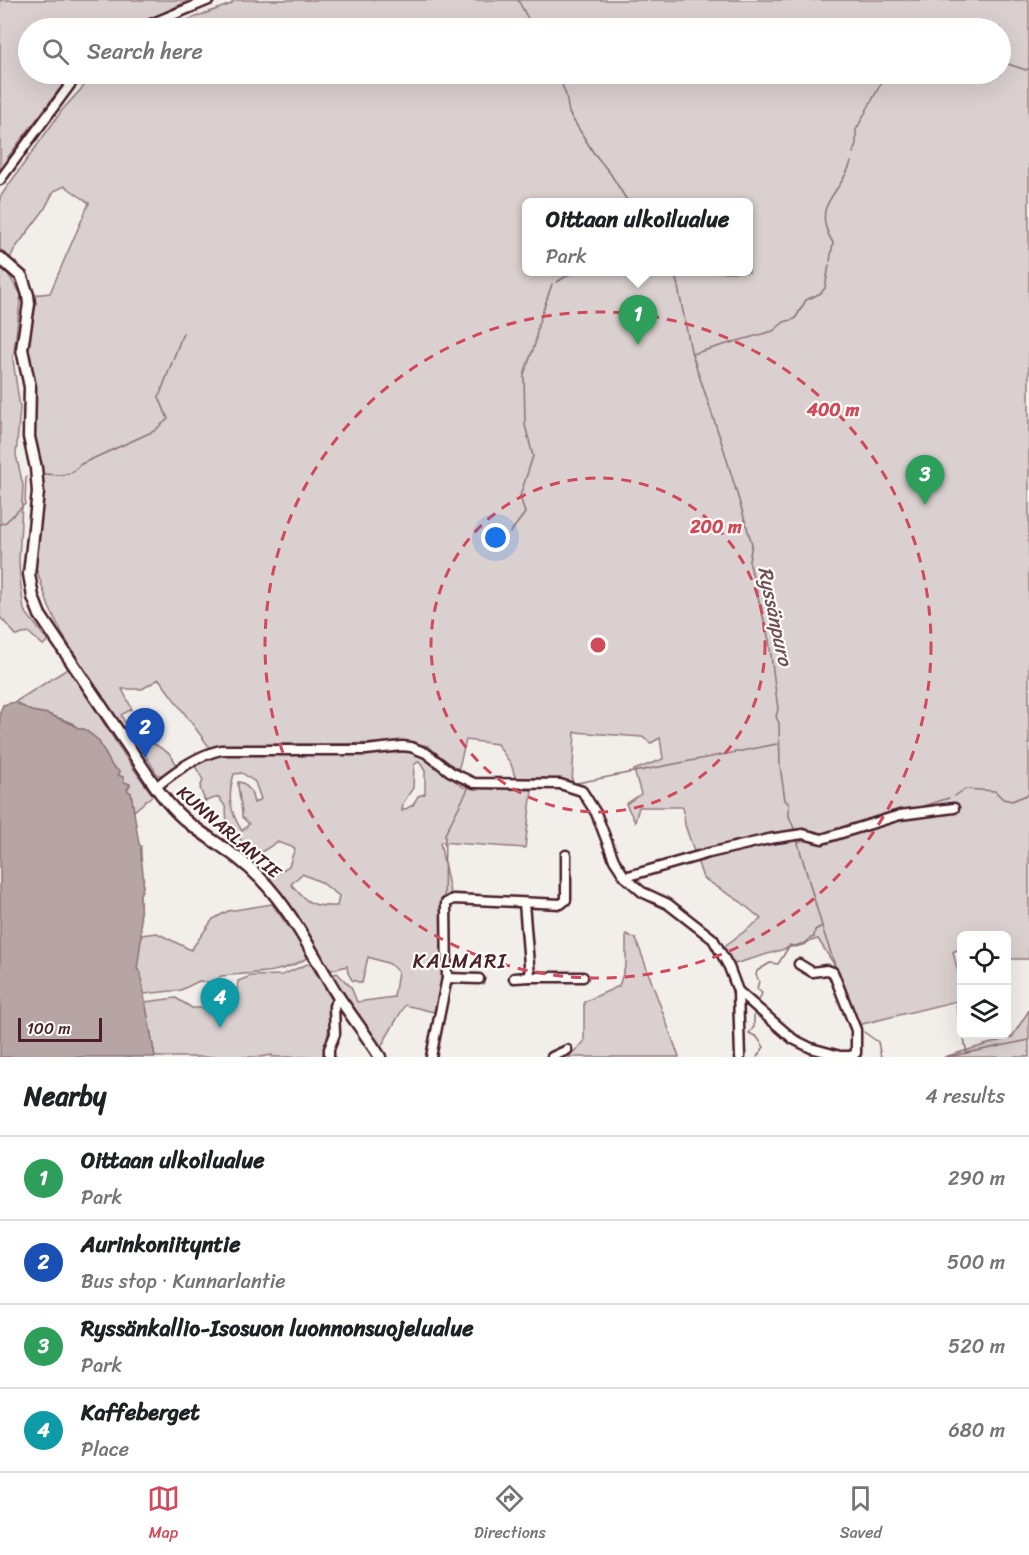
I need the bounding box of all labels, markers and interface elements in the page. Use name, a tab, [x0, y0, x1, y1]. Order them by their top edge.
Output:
search box	[18, 18, 1011, 84]
text: Search here	[87, 32, 203, 71]
icon: search	[39, 35, 72, 68]
popup	[522, 198, 753, 276]
text: Oittaan ulkoilualue	[546, 200, 729, 239]
text: Park	[546, 239, 587, 274]
pin: 1	[618, 296, 658, 345]
text: 400 m	[806, 394, 859, 426]
pin: 3	[906, 456, 944, 505]
text: 200 m	[689, 511, 742, 543]
your location	[481, 523, 510, 552]
water label: Ryssänpuro	[747, 563, 803, 671]
centre of rings	[588, 635, 608, 655]
pin: 2	[126, 708, 164, 758]
street label: KUNNARLANTIE	[169, 777, 290, 888]
map controls	[957, 931, 1011, 1039]
button: locate	[957, 931, 1011, 985]
district label: KALMARI	[413, 944, 507, 979]
pin: 4	[200, 978, 240, 1028]
button: layers	[957, 985, 1011, 1039]
text: 100 m	[27, 1014, 71, 1043]
scale bar	[18, 1015, 102, 1042]
text: Nearby	[24, 1073, 106, 1119]
text: 4 results	[925, 1079, 1005, 1114]
text: Oittaan ulkoilualue	[81, 1141, 265, 1180]
text: 1	[39, 1161, 48, 1196]
text: 290 m	[948, 1161, 1005, 1196]
text: Park	[81, 1180, 122, 1215]
text: Aurinkoniityntie	[81, 1225, 240, 1264]
text: 2	[38, 1245, 49, 1280]
text: 500 m	[947, 1245, 1005, 1280]
text: Bus stop · Kunnarlantie	[81, 1264, 286, 1299]
text: Ryssänkallio-Isosuon luonnonsuojelualue	[81, 1309, 474, 1348]
text: 3	[38, 1329, 49, 1364]
text: 520 m	[948, 1329, 1005, 1364]
text: Park	[81, 1348, 122, 1383]
text: Kaffeberget	[81, 1393, 200, 1432]
text: 4	[37, 1413, 50, 1448]
text: 680 m	[948, 1413, 1005, 1448]
text: Place	[81, 1432, 129, 1467]
tab: Map	[147, 1482, 180, 1547]
tab: Directions	[474, 1482, 546, 1547]
tab: Saved	[840, 1482, 882, 1547]

